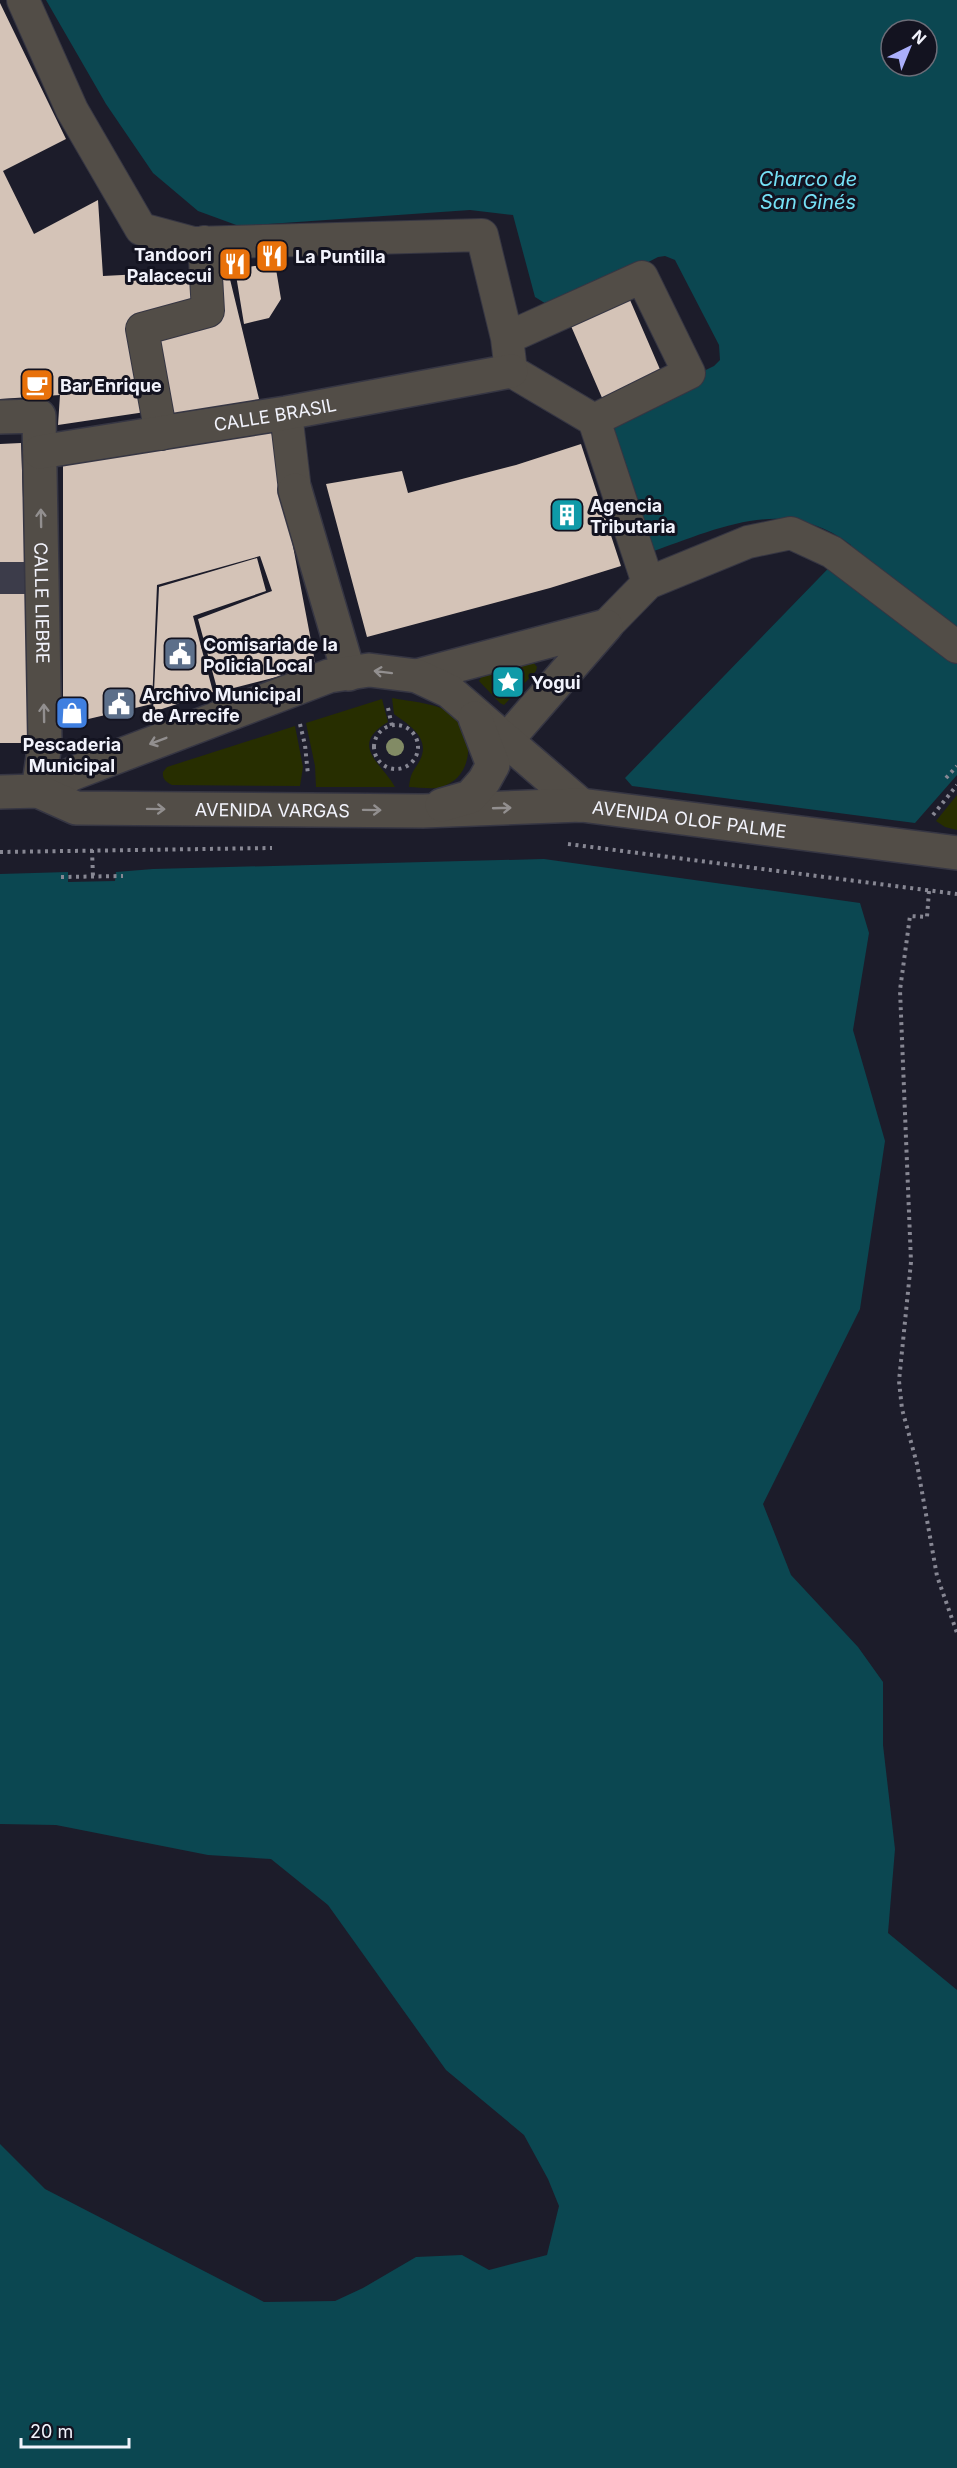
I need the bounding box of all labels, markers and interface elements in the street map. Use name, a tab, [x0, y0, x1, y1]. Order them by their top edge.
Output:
north arrow	[879, 18, 939, 78]
text: N	[908, 26, 931, 49]
water label: Charco de San Ginés	[759, 167, 857, 214]
restaurant icon: La Puntilla	[254, 238, 290, 274]
place label: Tandoori Palacecui	[127, 244, 212, 286]
restaurant icon: Tandoori Palacecui	[217, 246, 253, 282]
place label: La Puntilla	[295, 246, 386, 267]
cafe icon: Bar Enrique	[19, 367, 55, 403]
place label: Bar Enrique	[60, 375, 162, 396]
street label: CALLE BRASIL	[212, 393, 338, 435]
place label: Agencia Tributaria	[590, 495, 676, 537]
building icon: Agencia Tributaria	[549, 497, 585, 533]
one-way arrow	[35, 508, 47, 528]
street label: CALLE LIEBRE	[31, 542, 54, 664]
place label: Comisaria de la Policia Local	[203, 634, 338, 676]
public building icon: Comisaria de la Policia Local	[162, 636, 198, 672]
place icon: Yogui	[490, 664, 526, 700]
one-way arrow	[373, 666, 393, 677]
place label: Yogui	[531, 672, 581, 693]
place label: Archivo Municipal de Arrecife	[142, 684, 301, 726]
public building icon: Archivo Municipal de Arrecife	[101, 686, 137, 722]
shop icon: Pescaderia Municipal	[54, 695, 90, 731]
one-way arrow	[39, 703, 50, 723]
place label: Pescaderia Municipal	[23, 734, 121, 776]
one-way arrow	[150, 737, 168, 748]
street label: AVENIDA OLOF PALME	[591, 796, 788, 842]
street label: AVENIDA VARGAS	[195, 799, 350, 821]
one-way arrow	[146, 803, 166, 814]
one-way arrow	[492, 803, 512, 814]
one-way arrow	[362, 805, 382, 816]
scale bar	[21, 2411, 129, 2449]
text: 20 m	[30, 2421, 73, 2442]

